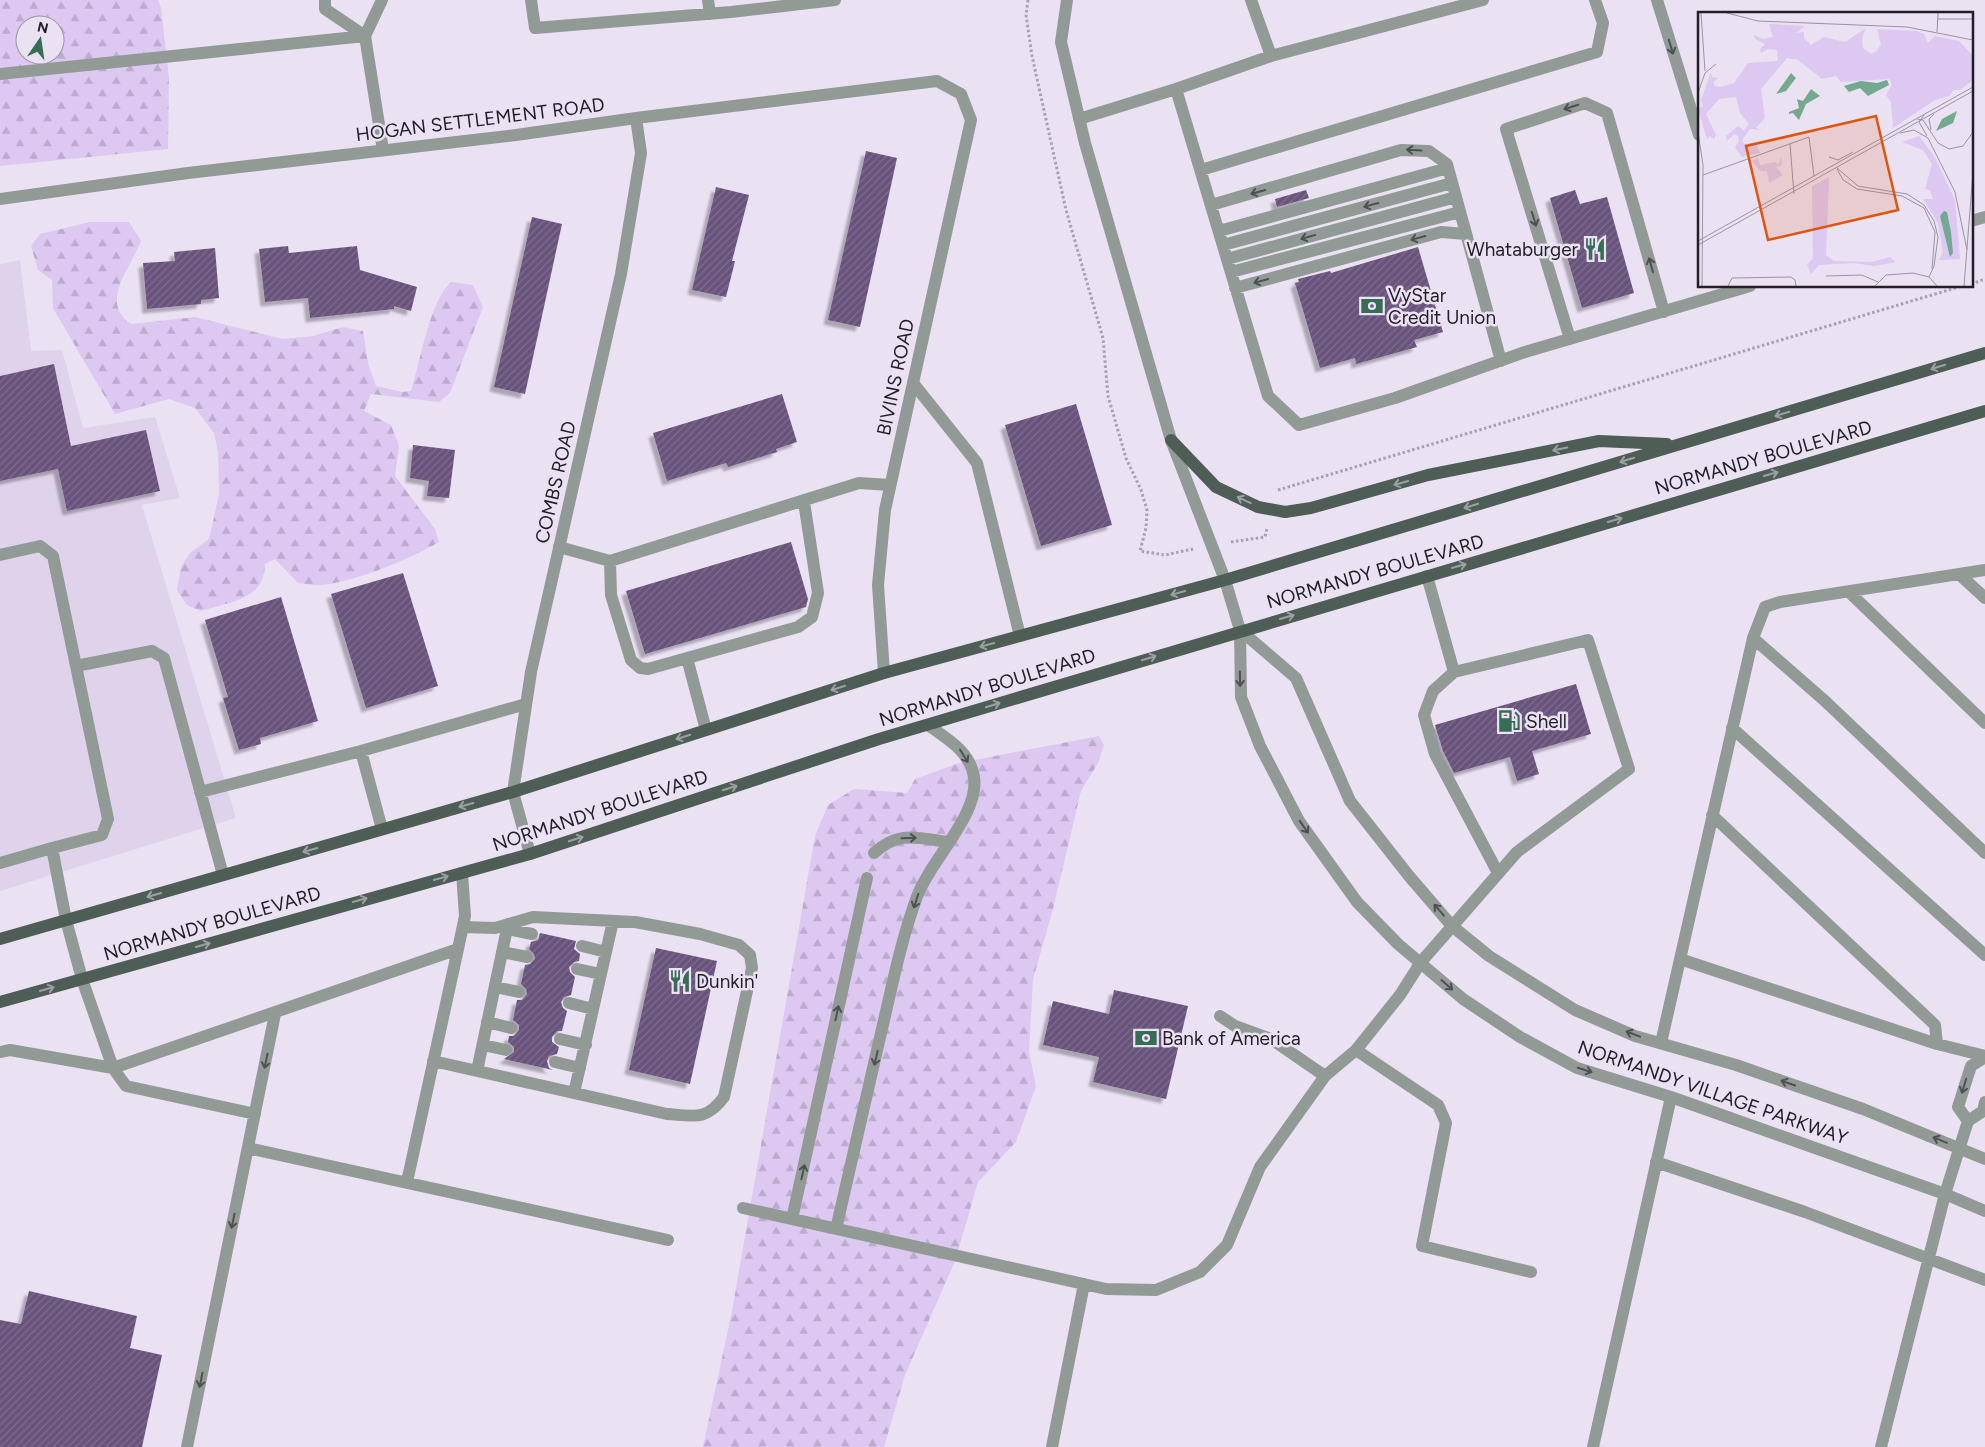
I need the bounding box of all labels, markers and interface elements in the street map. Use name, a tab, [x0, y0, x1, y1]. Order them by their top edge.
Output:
inset map	[1698, 12, 1972, 288]
north arrow	[15, 15, 65, 65]
text: N	[36, 18, 50, 37]
one-way arrow	[1667, 38, 1677, 54]
street label: HOGAN SETTLEMENT ROAD	[354, 93, 606, 146]
one-way arrow	[1563, 103, 1579, 113]
one-way arrow	[1406, 146, 1422, 155]
one-way arrow	[1250, 188, 1266, 197]
one-way arrow	[1364, 200, 1380, 210]
one-way arrow	[1529, 211, 1539, 227]
one-way arrow	[1300, 233, 1316, 243]
one-way arrow	[1411, 234, 1427, 243]
restaurant icon: Whataburger	[1582, 236, 1608, 262]
place label: Whataburger	[1467, 238, 1579, 261]
one-way arrow	[1645, 258, 1655, 274]
one-way arrow	[1254, 276, 1270, 286]
place label: VyStar Credit Union	[1388, 284, 1496, 329]
bank icon: VyStar Credit Union	[1359, 293, 1385, 319]
street label: BIVINS ROAD	[872, 317, 919, 438]
one-way arrow	[1931, 363, 1947, 373]
one-way arrow	[1775, 409, 1791, 419]
street label: NORMANDY BOULEVARD	[1652, 415, 1875, 500]
street label: COMBS ROAD	[530, 419, 581, 546]
one-way arrow	[1552, 445, 1568, 454]
one-way arrow	[1619, 455, 1635, 465]
one-way arrow	[1763, 469, 1779, 478]
one-way arrow	[1393, 479, 1409, 488]
one-way arrow	[1237, 495, 1252, 505]
one-way arrow	[1463, 502, 1479, 512]
one-way arrow	[1607, 515, 1623, 525]
street label: NORMANDY BOULEVARD	[1264, 529, 1487, 614]
one-way arrow	[1451, 561, 1467, 571]
one-way arrow	[1170, 588, 1186, 598]
one-way arrow	[1278, 611, 1294, 621]
one-way arrow	[980, 640, 996, 650]
street label: NORMANDY BOULEVARD	[876, 644, 1098, 731]
one-way arrow	[1140, 652, 1156, 662]
one-way arrow	[1236, 671, 1245, 687]
one-way arrow	[830, 683, 846, 693]
one-way arrow	[985, 699, 1001, 709]
fuel station icon: Shell	[1496, 708, 1522, 734]
place label: Shell	[1526, 710, 1567, 733]
one-way arrow	[675, 733, 691, 743]
one-way arrow	[959, 749, 970, 763]
street label: NORMANDY BOULEVARD	[490, 765, 711, 856]
one-way arrow	[722, 783, 738, 792]
one-way arrow	[459, 801, 475, 811]
one-way arrow	[1299, 820, 1309, 834]
one-way arrow	[568, 833, 584, 843]
one-way arrow	[900, 833, 916, 843]
one-way arrow	[303, 846, 319, 855]
one-way arrow	[433, 873, 449, 882]
street label: NORMANDY BOULEVARD	[101, 881, 324, 966]
one-way arrow	[146, 890, 162, 900]
one-way arrow	[911, 892, 920, 908]
one-way arrow	[351, 895, 367, 904]
one-way arrow	[1433, 904, 1444, 917]
one-way arrow	[195, 939, 211, 949]
restaurant icon: Dunkin'	[667, 968, 693, 994]
place label: Dunkin'	[696, 970, 758, 993]
one-way arrow	[1441, 980, 1454, 991]
one-way arrow	[39, 984, 55, 993]
one-way arrow	[833, 1005, 842, 1021]
bank icon: Bank of America	[1133, 1025, 1159, 1051]
place label: Bank of America	[1162, 1027, 1301, 1050]
one-way arrow	[1626, 1029, 1641, 1038]
street label: NORMANDY VILLAGE PARKWAY	[1575, 1035, 1851, 1150]
one-way arrow	[871, 1049, 880, 1065]
one-way arrow	[260, 1053, 270, 1069]
one-way arrow	[1577, 1066, 1592, 1075]
one-way arrow	[1781, 1078, 1796, 1087]
one-way arrow	[1959, 1078, 1969, 1094]
one-way arrow	[1933, 1135, 1948, 1145]
one-way arrow	[799, 1164, 808, 1180]
one-way arrow	[228, 1212, 237, 1228]
one-way arrow	[195, 1371, 205, 1387]

